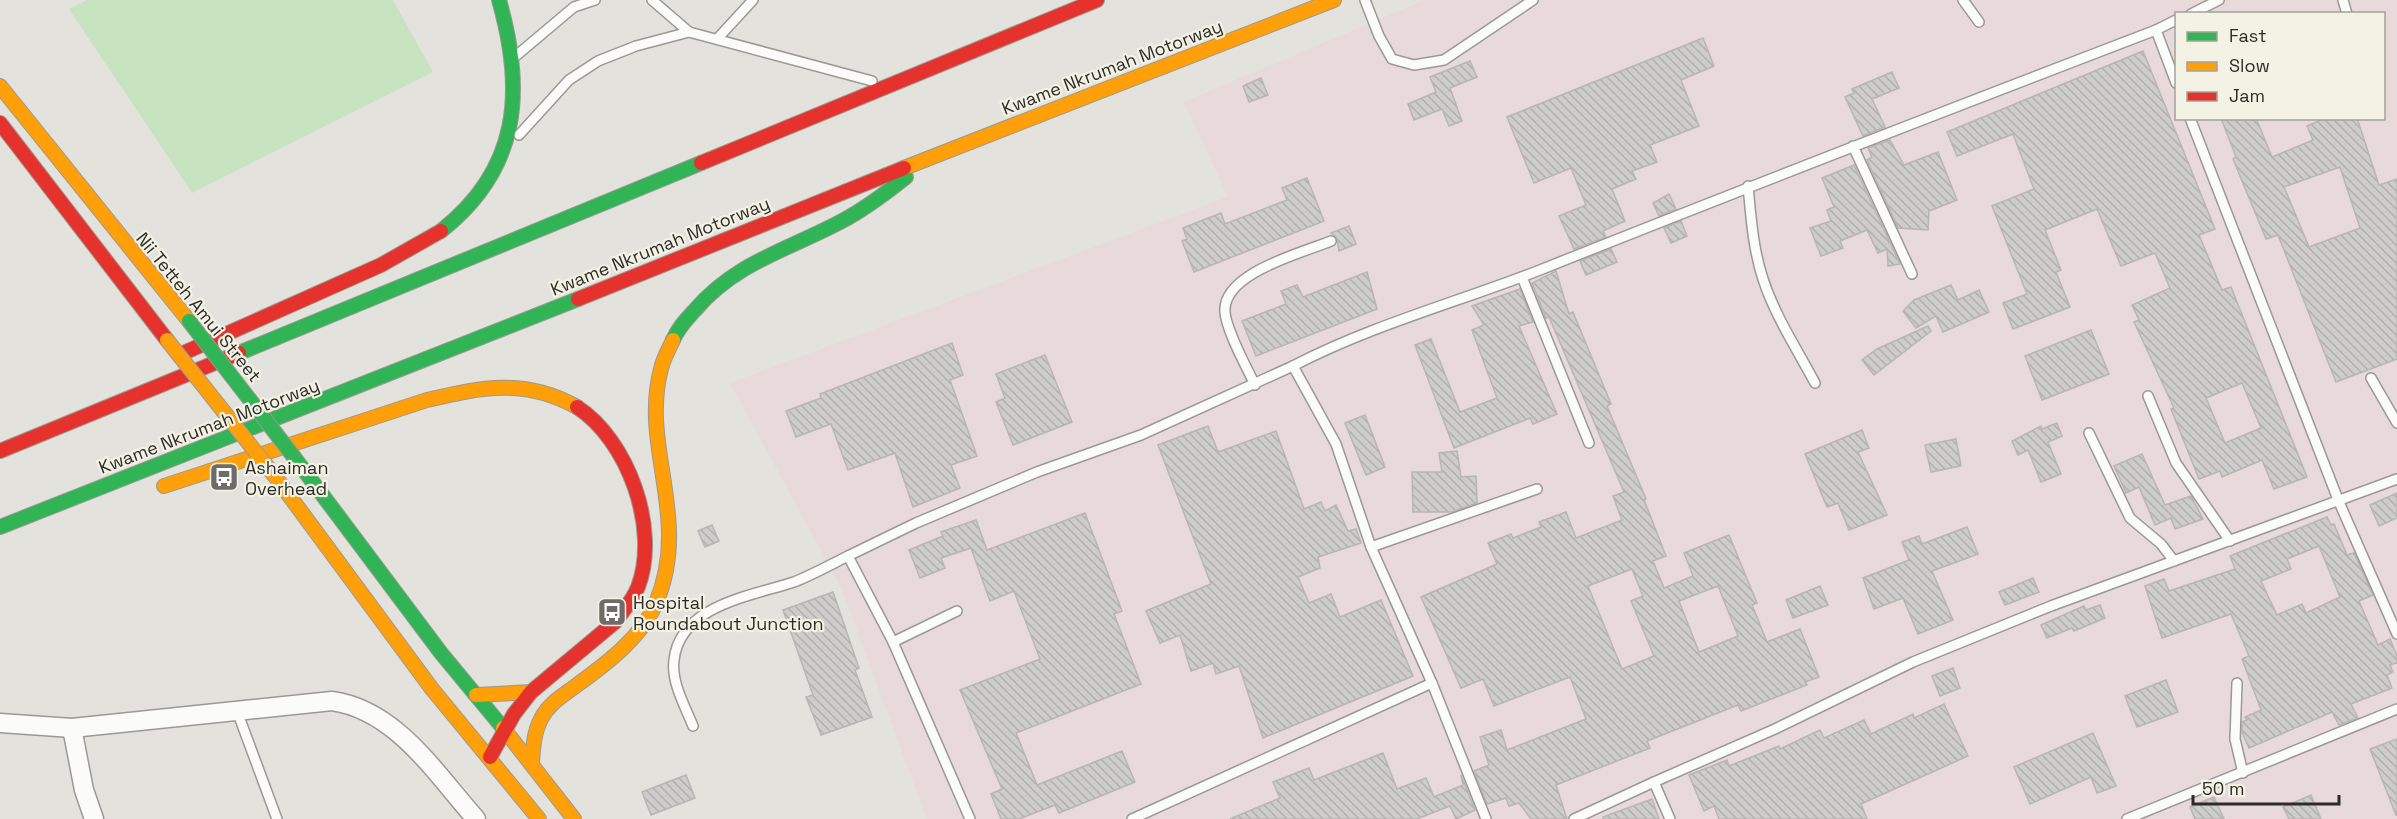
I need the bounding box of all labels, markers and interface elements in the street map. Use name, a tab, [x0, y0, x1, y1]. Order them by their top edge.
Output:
legend	[2175, 12, 2385, 120]
street label: Kwame Nkrumah Motorway	[998, 14, 1226, 120]
text: Fast	[2229, 24, 2266, 47]
text: Slow	[2229, 54, 2270, 77]
text: Jam	[2229, 84, 2265, 107]
street label: Kwame Nkrumah Motorway	[547, 191, 773, 301]
street label: Nii Tetteh Amui Street	[131, 227, 267, 387]
street label: Kwame Nkrumah Motorway	[95, 373, 323, 479]
place label: Ashaiman Overhead	[245, 456, 328, 500]
bus stop icon: Ashaiman Overhead	[208, 461, 240, 493]
place label: Hospital Roundabout Junction	[633, 591, 824, 635]
bus stop icon: Hospital Roundabout Junction	[596, 596, 628, 628]
scale bar	[2193, 768, 2338, 806]
text: 50 m	[2202, 777, 2244, 800]

